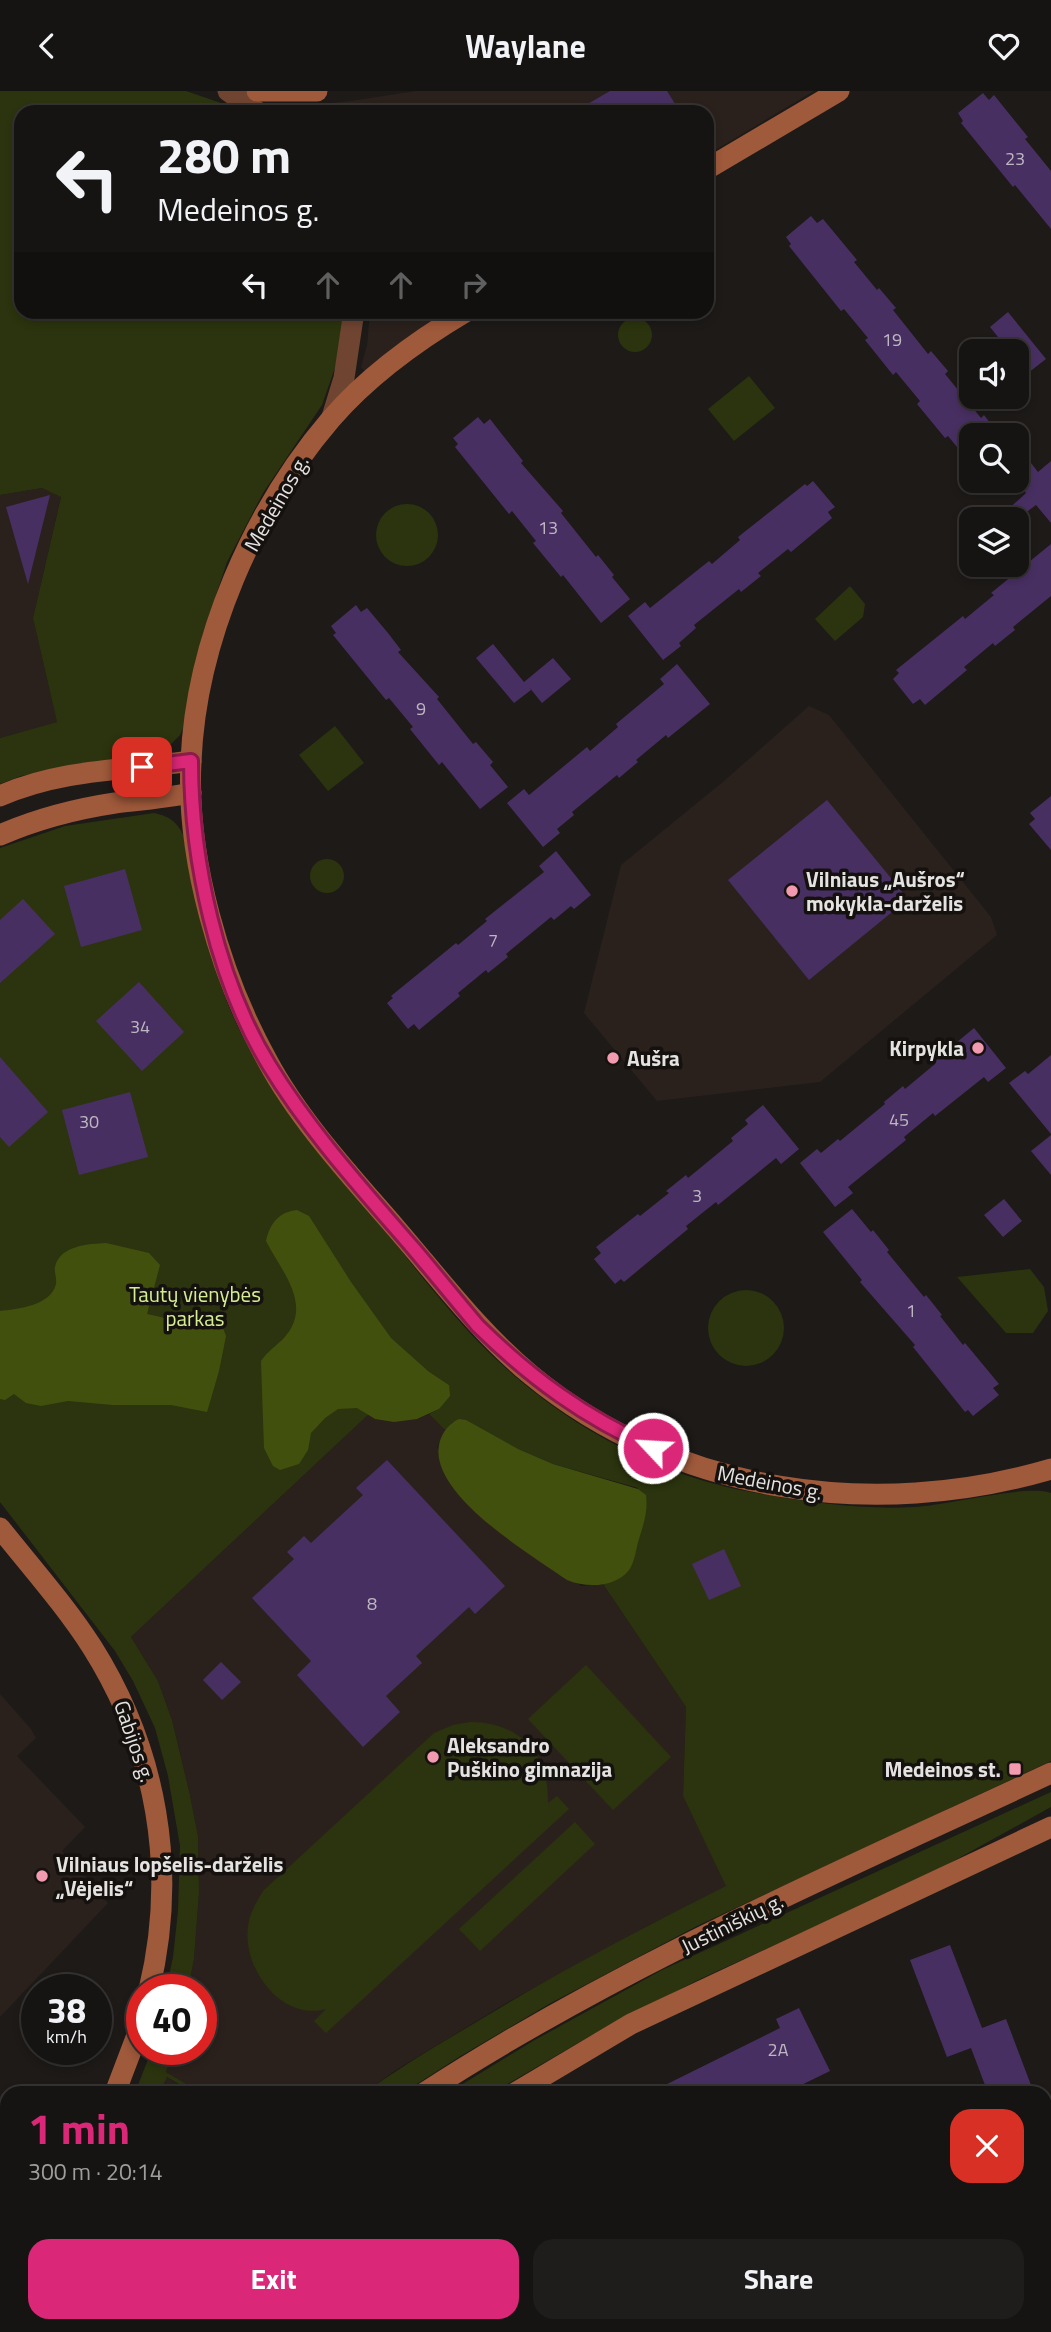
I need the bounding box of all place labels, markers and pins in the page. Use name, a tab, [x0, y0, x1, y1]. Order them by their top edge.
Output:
pin	[112, 737, 172, 797]
place label: Vilniaus „Aušros“ mokykla-darželis	[806, 863, 965, 919]
marker: Vilniaus „Aušros“ mokykla-darželis	[784, 883, 800, 899]
place label: Kirpykla	[889, 1032, 964, 1064]
marker: Kirpykla	[970, 1040, 986, 1056]
place label: Aušra	[627, 1042, 680, 1074]
marker: Aušra	[605, 1050, 621, 1066]
place label: Aleksandro Puškino gimnazija	[447, 1729, 613, 1785]
marker: Aleksandro Puškino gimnazija	[425, 1749, 441, 1765]
place label: Medeinos st.	[884, 1753, 1001, 1785]
marker: Medeinos st.	[1007, 1761, 1023, 1777]
place label: Vilniaus lopšelis-darželis „Vėjelis“	[55, 1848, 284, 1904]
marker: Vilniaus lopšelis-darželis „Vėjelis“	[34, 1868, 50, 1884]

